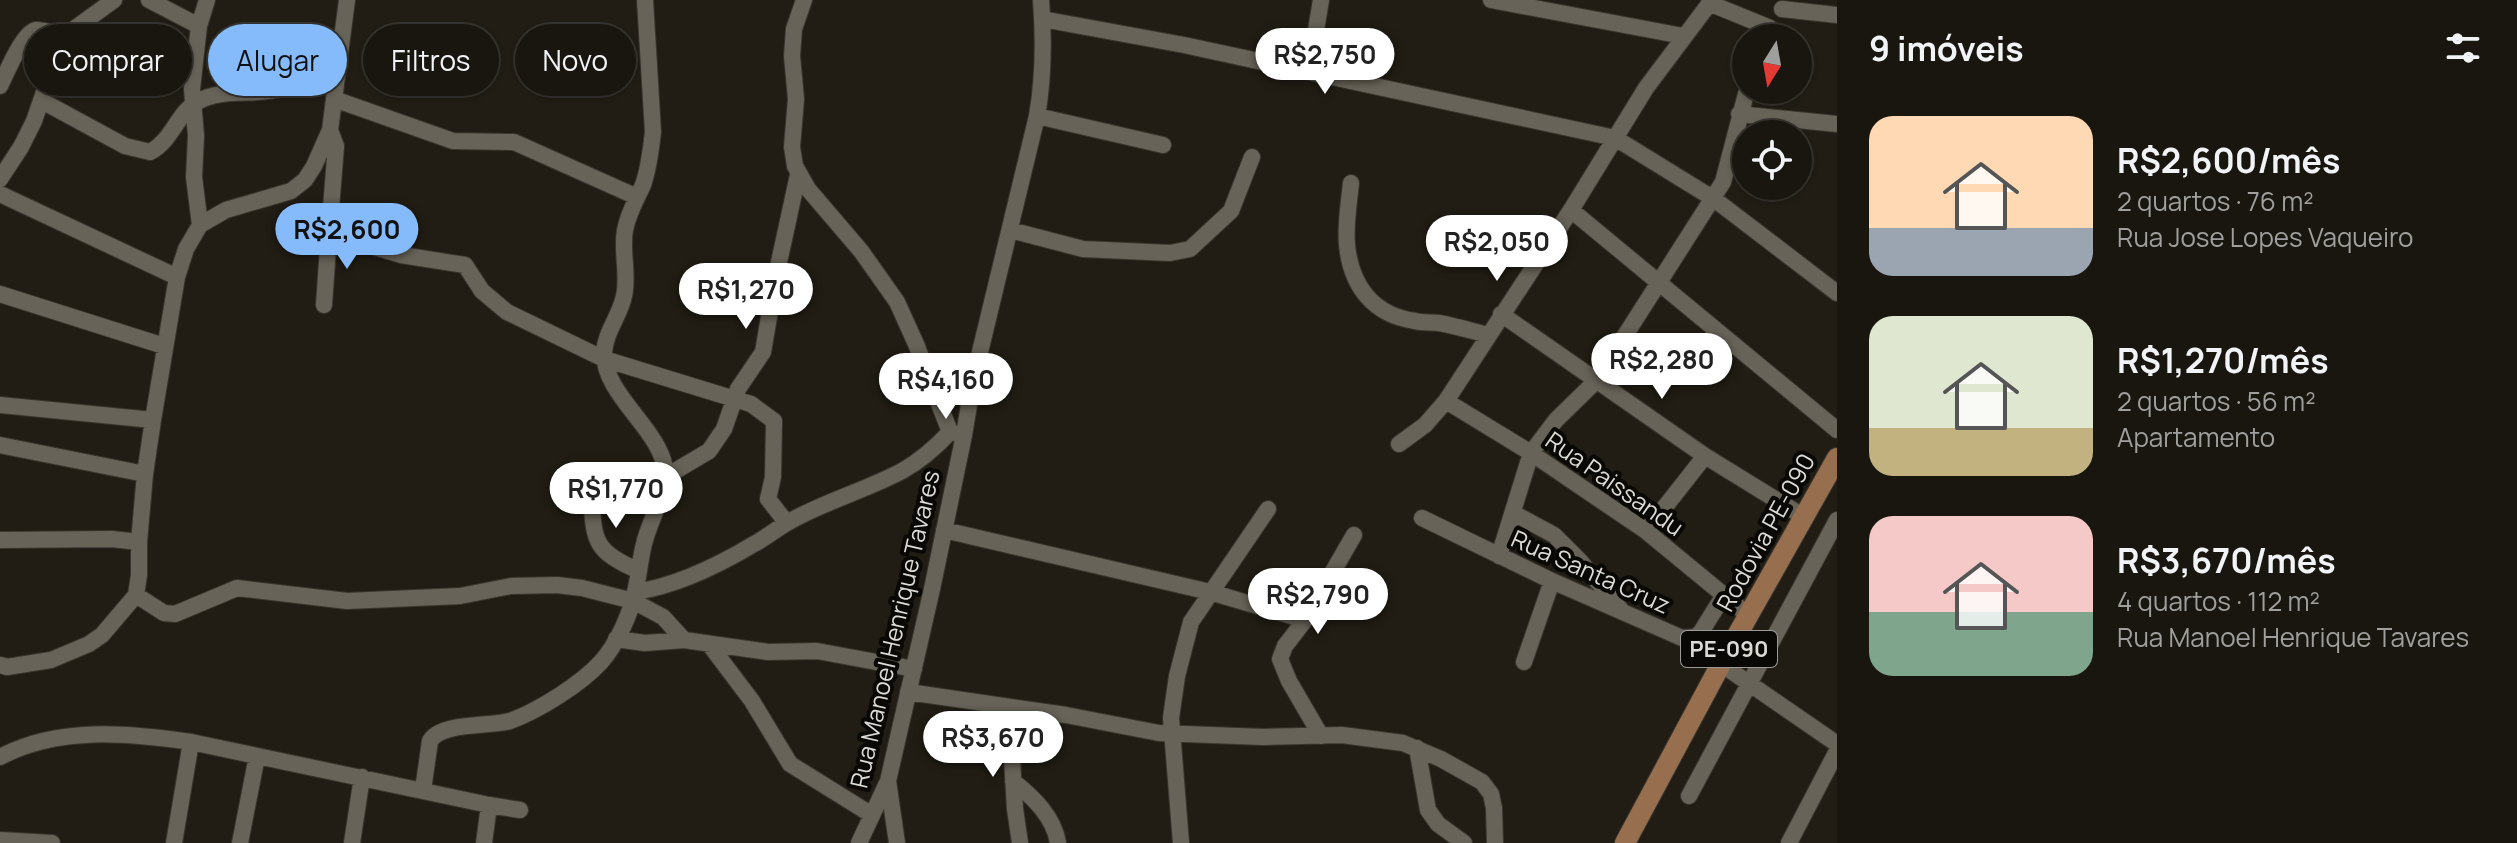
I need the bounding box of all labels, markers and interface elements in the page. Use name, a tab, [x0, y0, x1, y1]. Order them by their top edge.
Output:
chip: Comprar	[24, 24, 192, 96]
chip: Alugar	[208, 24, 347, 96]
chip: Filtros	[363, 24, 499, 96]
chip: Novo	[515, 24, 636, 96]
north arrow	[1732, 24, 1812, 104]
map controls	[1732, 24, 1812, 200]
text: 9 imóveis	[1869, 25, 2024, 71]
icon: filters	[2441, 26, 2485, 70]
pin: R$2,750	[1251, 28, 1399, 96]
text: R$2,750	[1273, 36, 1377, 72]
button: locate	[1732, 120, 1812, 200]
text: R$2,600/mês	[2117, 137, 2340, 183]
icon: home	[1933, 148, 2029, 244]
text: 2 quartos · 76 m²	[2117, 183, 2314, 219]
pin: R$2,600	[273, 203, 421, 271]
text: R$2,600	[293, 211, 401, 247]
pin: R$2,050	[1423, 215, 1571, 283]
text: Rua Jose Lopes Vaqueiro	[2117, 219, 2414, 255]
text: R$2,050	[1444, 223, 1550, 259]
pin: R$1,270	[672, 263, 820, 331]
text: R$1,270	[697, 271, 795, 307]
pin: R$2,280	[1588, 333, 1736, 401]
text: R$1,270/mês	[2117, 337, 2329, 383]
text: R$2,280	[1609, 341, 1715, 377]
icon: home	[1933, 348, 2029, 444]
pin: R$4,160	[872, 353, 1020, 421]
text: R$4,160	[897, 361, 995, 397]
text: 2 quartos · 56 m²	[2117, 383, 2316, 419]
text: Apartamento	[2117, 419, 2275, 455]
street label: Rua Paissandu	[1539, 423, 1691, 543]
street label: Rodovia PE-090	[1708, 447, 1822, 617]
pin: R$1,770	[542, 462, 690, 530]
street label: Rua Manoel Henrique Tavares	[841, 467, 947, 791]
text: R$1,770	[568, 470, 664, 506]
street label: Rua Santa Cruz	[1506, 521, 1676, 621]
text: R$3,670/mês	[2117, 537, 2336, 583]
icon: home	[1933, 548, 2029, 644]
pin: R$2,790	[1244, 568, 1392, 636]
text: R$2,790	[1266, 576, 1370, 612]
text: 4 quartos · 112 m²	[2117, 583, 2320, 619]
text: Rua Manoel Henrique Tavares	[2117, 619, 2469, 655]
road number: PE-090	[1681, 631, 1777, 667]
pin: R$3,670	[919, 711, 1067, 779]
text: R$3,670	[941, 719, 1045, 755]

